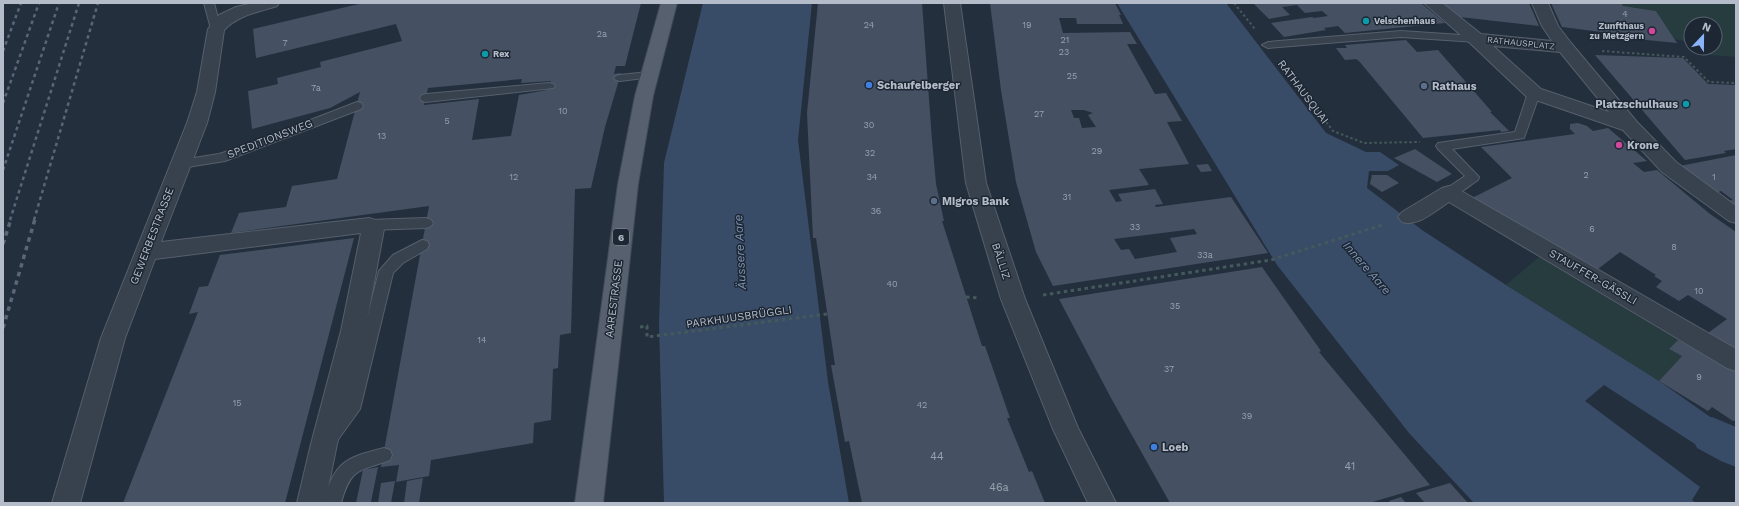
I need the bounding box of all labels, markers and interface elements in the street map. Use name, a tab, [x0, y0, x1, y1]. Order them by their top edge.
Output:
house number: 4	[1622, 9, 1628, 19]
marker: Velschenhaus	[1361, 16, 1371, 26]
place label: Velschenhaus	[1374, 16, 1435, 26]
north arrow	[1683, 16, 1723, 56]
house number: 24	[864, 20, 875, 30]
house number: 19	[1022, 20, 1032, 30]
text: N	[1700, 20, 1713, 35]
place label: Zunfthaus zu Metzgern	[1590, 21, 1644, 41]
marker: Zunfthaus zu Metzgern	[1647, 26, 1657, 36]
house number: 2a	[597, 29, 607, 39]
street label: RATHAUSPLATZ	[1487, 34, 1556, 52]
house number: 21	[1061, 35, 1069, 45]
house number: 7	[282, 38, 288, 48]
house number: 23	[1059, 47, 1069, 57]
marker: Rex	[480, 49, 490, 59]
place label: Rex	[493, 49, 510, 59]
street label: RATHAUSQUAI	[1275, 58, 1331, 126]
house number: 25	[1067, 71, 1077, 81]
place label: Schaufelberger	[877, 79, 960, 92]
marker: Schaufelberger	[864, 80, 874, 90]
place label: Rathaus	[1432, 80, 1477, 93]
marker: Rathaus	[1419, 81, 1429, 91]
house number: 7a	[311, 83, 321, 93]
place label: Platzschulhaus	[1595, 98, 1678, 111]
marker: Platzschulhaus	[1681, 99, 1691, 109]
house number: 10	[558, 106, 568, 116]
house number: 27	[1034, 109, 1044, 119]
house number: 5	[444, 116, 450, 126]
street label: SPEDITIONSWEG	[225, 117, 315, 161]
house number: 30	[864, 120, 875, 130]
house number: 13	[378, 131, 386, 141]
place label: Krone	[1627, 139, 1659, 152]
marker: Krone	[1614, 140, 1624, 150]
house number: 29	[1092, 146, 1102, 156]
house number: 32	[865, 148, 875, 158]
house number: 2	[1583, 170, 1589, 180]
house number: 12	[510, 172, 518, 182]
house number: 34	[867, 172, 878, 182]
house number: 1	[1712, 172, 1716, 182]
street label: GEWERBESTRASSE	[127, 186, 177, 286]
house number: 31	[1063, 192, 1071, 202]
place label: Migros Bank	[942, 195, 1009, 208]
marker: Migros Bank	[929, 196, 939, 206]
house number: 36	[871, 206, 881, 216]
water label: Äussere Aare	[731, 214, 749, 291]
house number: 33	[1130, 222, 1140, 232]
house number: 6	[1589, 224, 1595, 234]
road number: 6	[613, 229, 629, 245]
water label: Innere Aare	[1340, 239, 1394, 298]
street label: BÄLLIZ	[989, 241, 1014, 281]
house number: 8	[1671, 242, 1677, 252]
street label: STAUFFER-GÄSSLI	[1547, 246, 1640, 307]
house number: 33a	[1197, 250, 1213, 260]
street label: AARESTRASSE	[603, 260, 625, 338]
house number: 40	[886, 279, 898, 289]
house number: 10	[1694, 286, 1704, 296]
house number: 35	[1170, 301, 1180, 311]
street label: PARKHUUSBRÜGGLI	[685, 302, 793, 331]
house number: 14	[477, 335, 487, 345]
house number: 37	[1164, 364, 1174, 374]
house number: 9	[1696, 372, 1702, 382]
house number: 15	[233, 398, 241, 408]
house number: 42	[917, 400, 927, 410]
house number: 39	[1242, 411, 1252, 421]
place label: Loeb	[1162, 441, 1189, 454]
marker: Loeb	[1149, 442, 1159, 452]
house number: 44	[930, 450, 944, 463]
house number: 41	[1345, 460, 1355, 473]
house number: 46a	[989, 481, 1009, 494]

